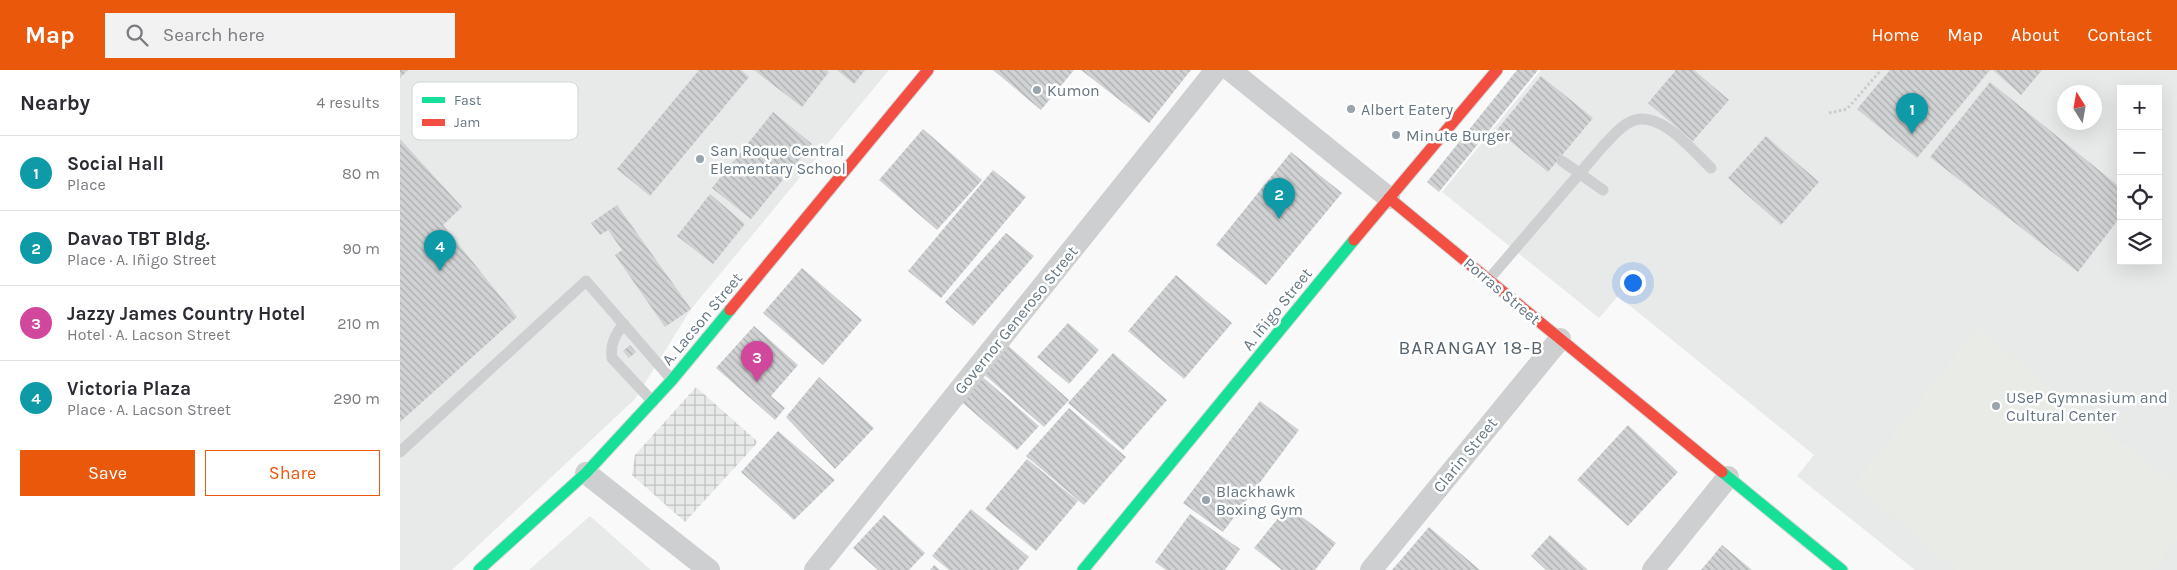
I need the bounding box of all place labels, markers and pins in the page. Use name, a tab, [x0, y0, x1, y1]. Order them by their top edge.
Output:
place label: Kumon	[1047, 81, 1100, 100]
marker: Kumon	[1031, 84, 1043, 96]
pin: 1	[1896, 93, 1928, 134]
place label: Albert Eatery	[1361, 100, 1454, 119]
marker: Albert Eatery	[1345, 103, 1357, 115]
place label: Minute Burger	[1406, 126, 1510, 145]
marker: Minute Burger	[1390, 129, 1402, 141]
place label: San Roque Central Elementary School	[710, 141, 846, 178]
marker: San Roque Central Elementary School	[694, 153, 706, 165]
pin: 2	[1263, 178, 1295, 219]
pin: 4	[424, 230, 456, 271]
pin: 3	[741, 341, 773, 382]
place label: USeP Gymnasium and Cultural Center	[2006, 388, 2168, 425]
marker: USeP Gymnasium and Cultural Center	[1990, 400, 2002, 412]
place label: Blackhawk Boxing Gym	[1216, 482, 1303, 519]
marker: Blackhawk Boxing Gym	[1200, 494, 1212, 506]

